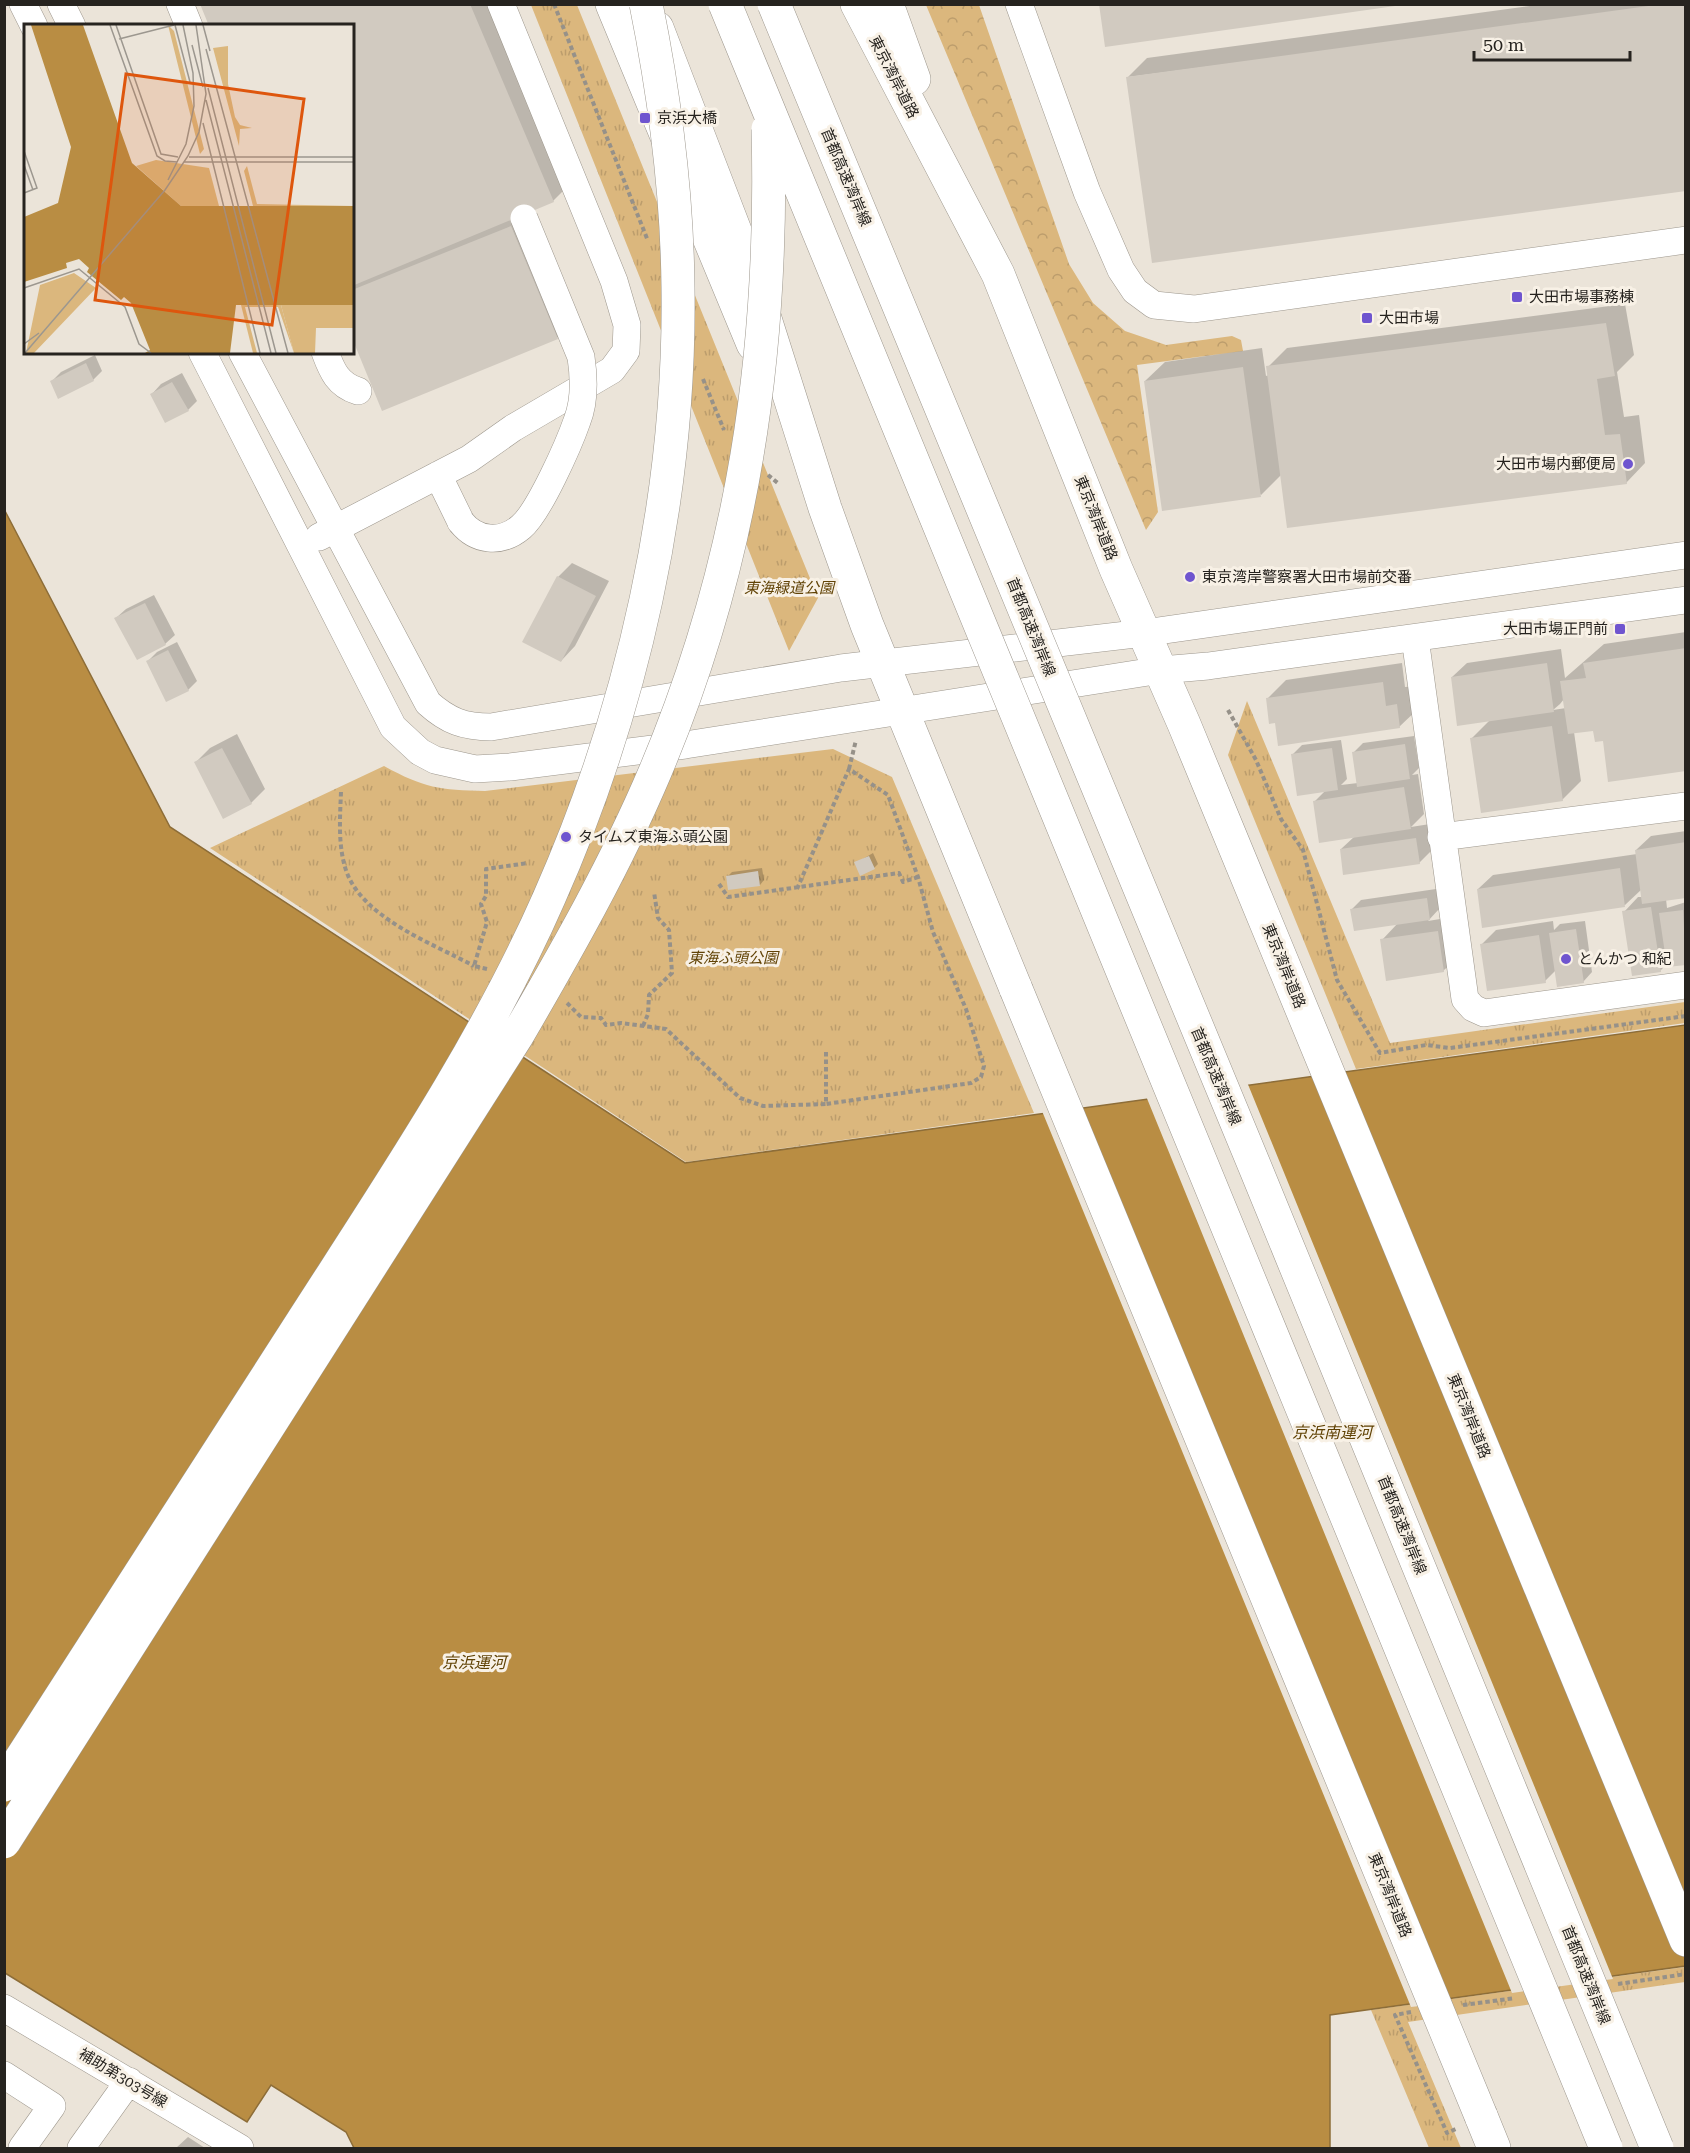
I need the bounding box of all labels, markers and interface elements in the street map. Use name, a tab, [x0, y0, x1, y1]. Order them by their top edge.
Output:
inset map	[24, 24, 354, 354]
scale bar	[1474, 24, 1630, 62]
street label: 東京湾岸道路	[866, 33, 922, 121]
text: 50 m	[1483, 34, 1524, 55]
place label: 京浜大橋	[657, 109, 717, 127]
marker: 京浜大橋	[638, 111, 652, 125]
street label: 首都高速湾岸線	[817, 125, 875, 229]
place label: 大田市場事務棟	[1529, 288, 1634, 306]
marker: 大田市場事務棟	[1510, 290, 1524, 304]
place label: 大田市場	[1379, 309, 1439, 327]
marker: 大田市場	[1360, 311, 1374, 325]
place label: 大田市場内郵便局	[1496, 455, 1616, 473]
marker: 大田市場内郵便局	[1621, 457, 1635, 471]
street label: 東京湾岸道路	[1071, 473, 1121, 563]
place label: 東京湾岸警察署大田市場前交番	[1202, 568, 1412, 586]
marker: 東京湾岸警察署大田市場前交番	[1183, 570, 1197, 584]
street label: 首都高速湾岸線	[1003, 575, 1059, 679]
park label: 東海緑道公園	[744, 579, 836, 597]
place label: 大田市場正門前	[1503, 620, 1608, 638]
marker: 大田市場正門前	[1613, 622, 1627, 636]
place label: タイムズ東海ふ頭公園	[578, 828, 728, 846]
marker: タイムズ東海ふ頭公園	[559, 830, 573, 844]
street label: 東京湾岸道路	[1259, 921, 1309, 1011]
park label: 東海ふ頭公園	[688, 949, 780, 967]
place label: とんかつ 和紀	[1578, 950, 1672, 968]
marker: とんかつ 和紀	[1559, 952, 1573, 966]
street label: 首都高速湾岸線	[1187, 1024, 1245, 1128]
street label: 東京湾岸道路	[1444, 1371, 1494, 1461]
water label: 京浜南運河	[1292, 1423, 1375, 1442]
street label: 首都高速湾岸線	[1374, 1473, 1430, 1577]
water label: 京浜運河	[442, 1653, 509, 1672]
street label: 東京湾岸道路	[1365, 1850, 1415, 1940]
street label: 首都高速湾岸線	[1558, 1923, 1614, 2027]
street label: 補助第303号線	[75, 2044, 171, 2112]

